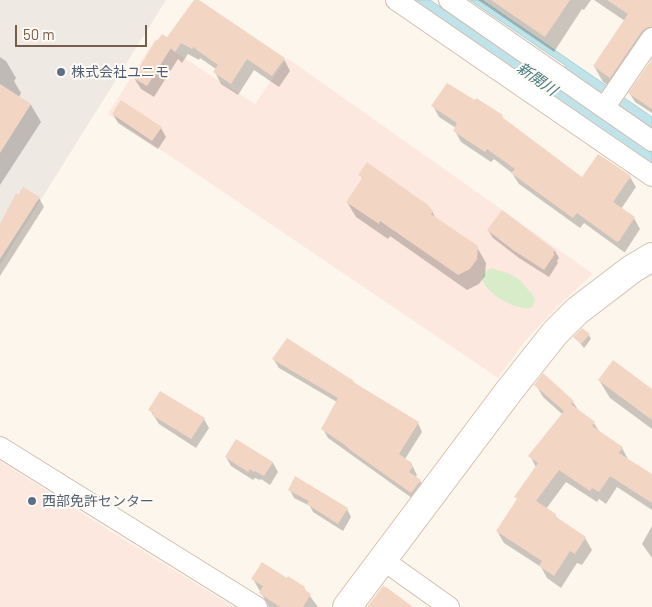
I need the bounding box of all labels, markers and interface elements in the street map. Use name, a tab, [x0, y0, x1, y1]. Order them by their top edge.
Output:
scale bar	[18, 15, 150, 47]
text: 50 m	[23, 25, 55, 43]
water label: 新開川	[513, 59, 561, 99]
place label: 株式会社ユニモ	[71, 64, 169, 80]
marker: 株式会社ユニモ	[55, 66, 67, 78]
place label: 西部免許センター	[42, 493, 154, 509]
marker: 西部免許センター	[26, 495, 38, 507]

